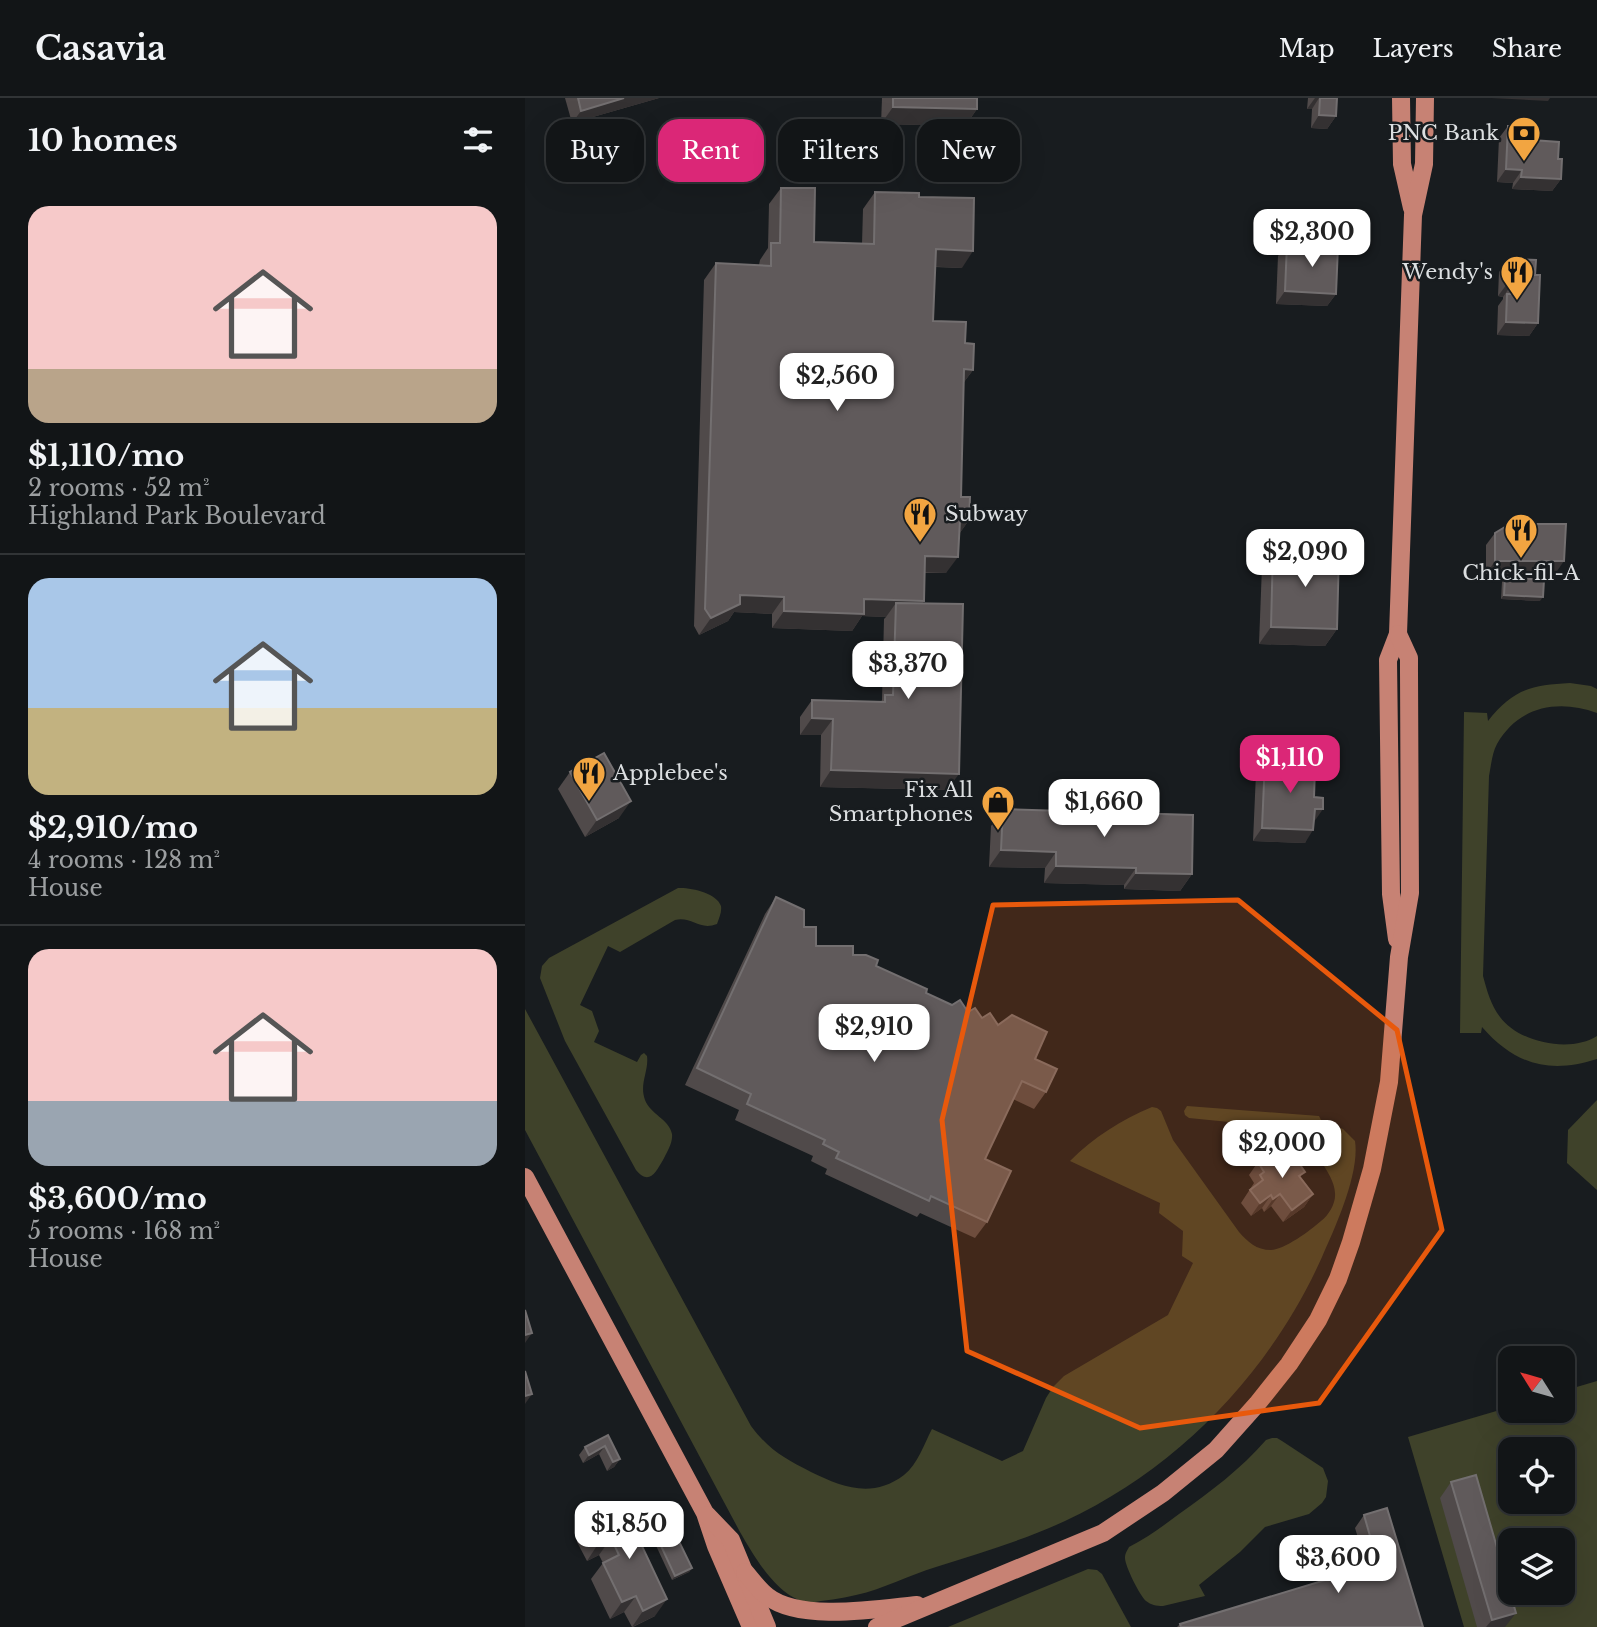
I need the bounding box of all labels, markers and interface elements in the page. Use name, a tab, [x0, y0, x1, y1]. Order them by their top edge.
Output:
text: Casavia	[35, 28, 166, 69]
text: Map	[1279, 34, 1335, 63]
text: Layers	[1373, 34, 1454, 63]
text: Share	[1492, 34, 1562, 63]
bank icon: PNC Bank	[1505, 114, 1543, 163]
chip: Buy	[546, 119, 644, 182]
chip: Rent	[658, 119, 764, 182]
chip: Filters	[778, 119, 903, 182]
chip: New	[917, 119, 1020, 182]
place label: PNC Bank	[1388, 120, 1499, 146]
icon: filters	[459, 121, 497, 159]
text: 10 homes	[28, 122, 178, 159]
pin: $2,300	[1255, 209, 1369, 269]
text: $2,300	[1269, 218, 1355, 246]
icon: home	[200, 251, 326, 377]
restaurant icon: Wendy's	[1498, 253, 1536, 302]
place label: Wendy's	[1401, 259, 1493, 285]
pin: $2,560	[780, 354, 894, 413]
text: $2,560	[796, 362, 878, 390]
text: $1,110/mo	[28, 437, 184, 474]
text: 2 rooms · 52 m²	[28, 474, 210, 502]
restaurant icon: Subway	[901, 495, 939, 544]
place label: Subway	[945, 501, 1029, 527]
text: Highland Park Boulevard	[28, 502, 326, 530]
restaurant icon: Chick-fil-A	[1502, 511, 1540, 560]
pin: $2,090	[1248, 530, 1362, 589]
text: $2,090	[1262, 538, 1348, 566]
place label: Chick-fil-A	[1462, 560, 1581, 586]
icon: home	[200, 623, 326, 749]
pin: $3,370	[851, 642, 965, 701]
text: $3,370	[868, 650, 948, 678]
pin: $1,110	[1233, 736, 1347, 795]
text: $1,110	[1256, 744, 1324, 772]
restaurant icon: Applebee's	[570, 754, 608, 803]
place label: Applebee's	[612, 760, 728, 786]
place label: Fix All Smartphones	[829, 777, 973, 827]
pin: $1,660	[1047, 780, 1161, 839]
shop icon: Fix All Smartphones	[979, 783, 1017, 832]
text: $1,660	[1065, 788, 1143, 816]
text: $2,910/mo	[28, 809, 198, 846]
text: 4 rooms · 128 m²	[28, 846, 220, 874]
text: House	[28, 874, 103, 902]
icon: home	[200, 994, 326, 1120]
pin: $2,910	[817, 1004, 931, 1064]
text: $2,910	[835, 1013, 913, 1041]
pin: $2,000	[1225, 1121, 1339, 1180]
text: $2,000	[1238, 1129, 1326, 1157]
text: $3,600/mo	[28, 1180, 207, 1217]
text: 5 rooms · 168 m²	[28, 1217, 220, 1245]
text: House	[28, 1245, 103, 1273]
north arrow	[1498, 1346, 1575, 1423]
map controls	[1498, 1346, 1575, 1605]
button: locate	[1498, 1437, 1575, 1514]
pin: $1,850	[572, 1502, 686, 1561]
text: $1,850	[591, 1510, 667, 1538]
button: layers	[1498, 1528, 1575, 1605]
pin: $3,600	[1281, 1536, 1395, 1595]
text: $3,600	[1295, 1544, 1381, 1572]

